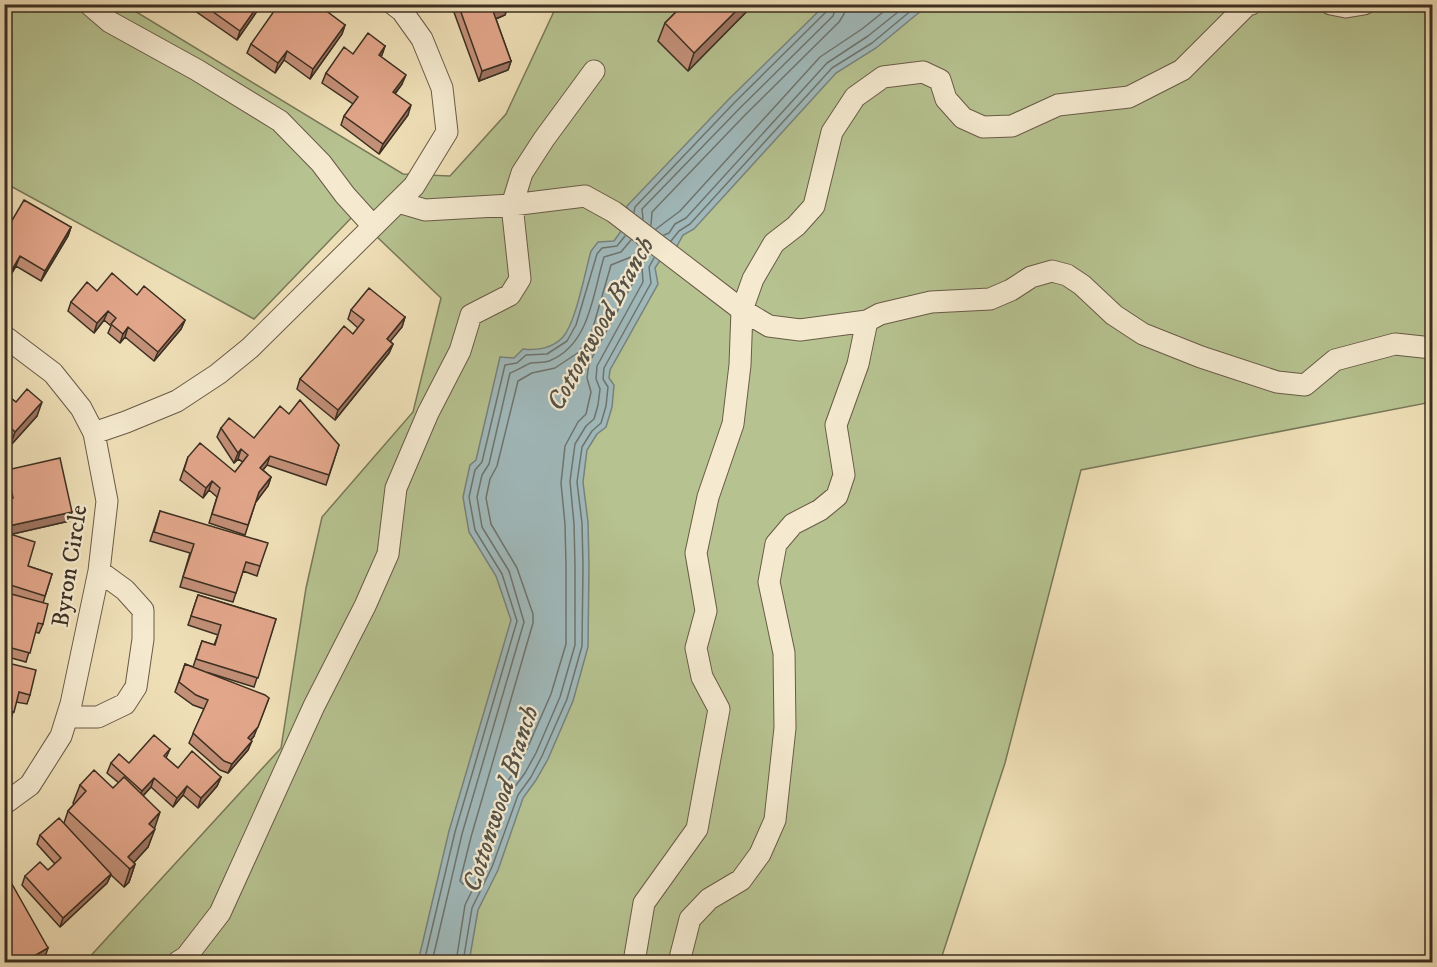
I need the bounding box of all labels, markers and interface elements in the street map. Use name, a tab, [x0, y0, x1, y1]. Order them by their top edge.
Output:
water label: Cottonwood Branch	[540, 231, 663, 417]
street label: Byron Circle	[46, 503, 94, 629]
water label: Cottonwood Branch	[455, 701, 547, 896]

